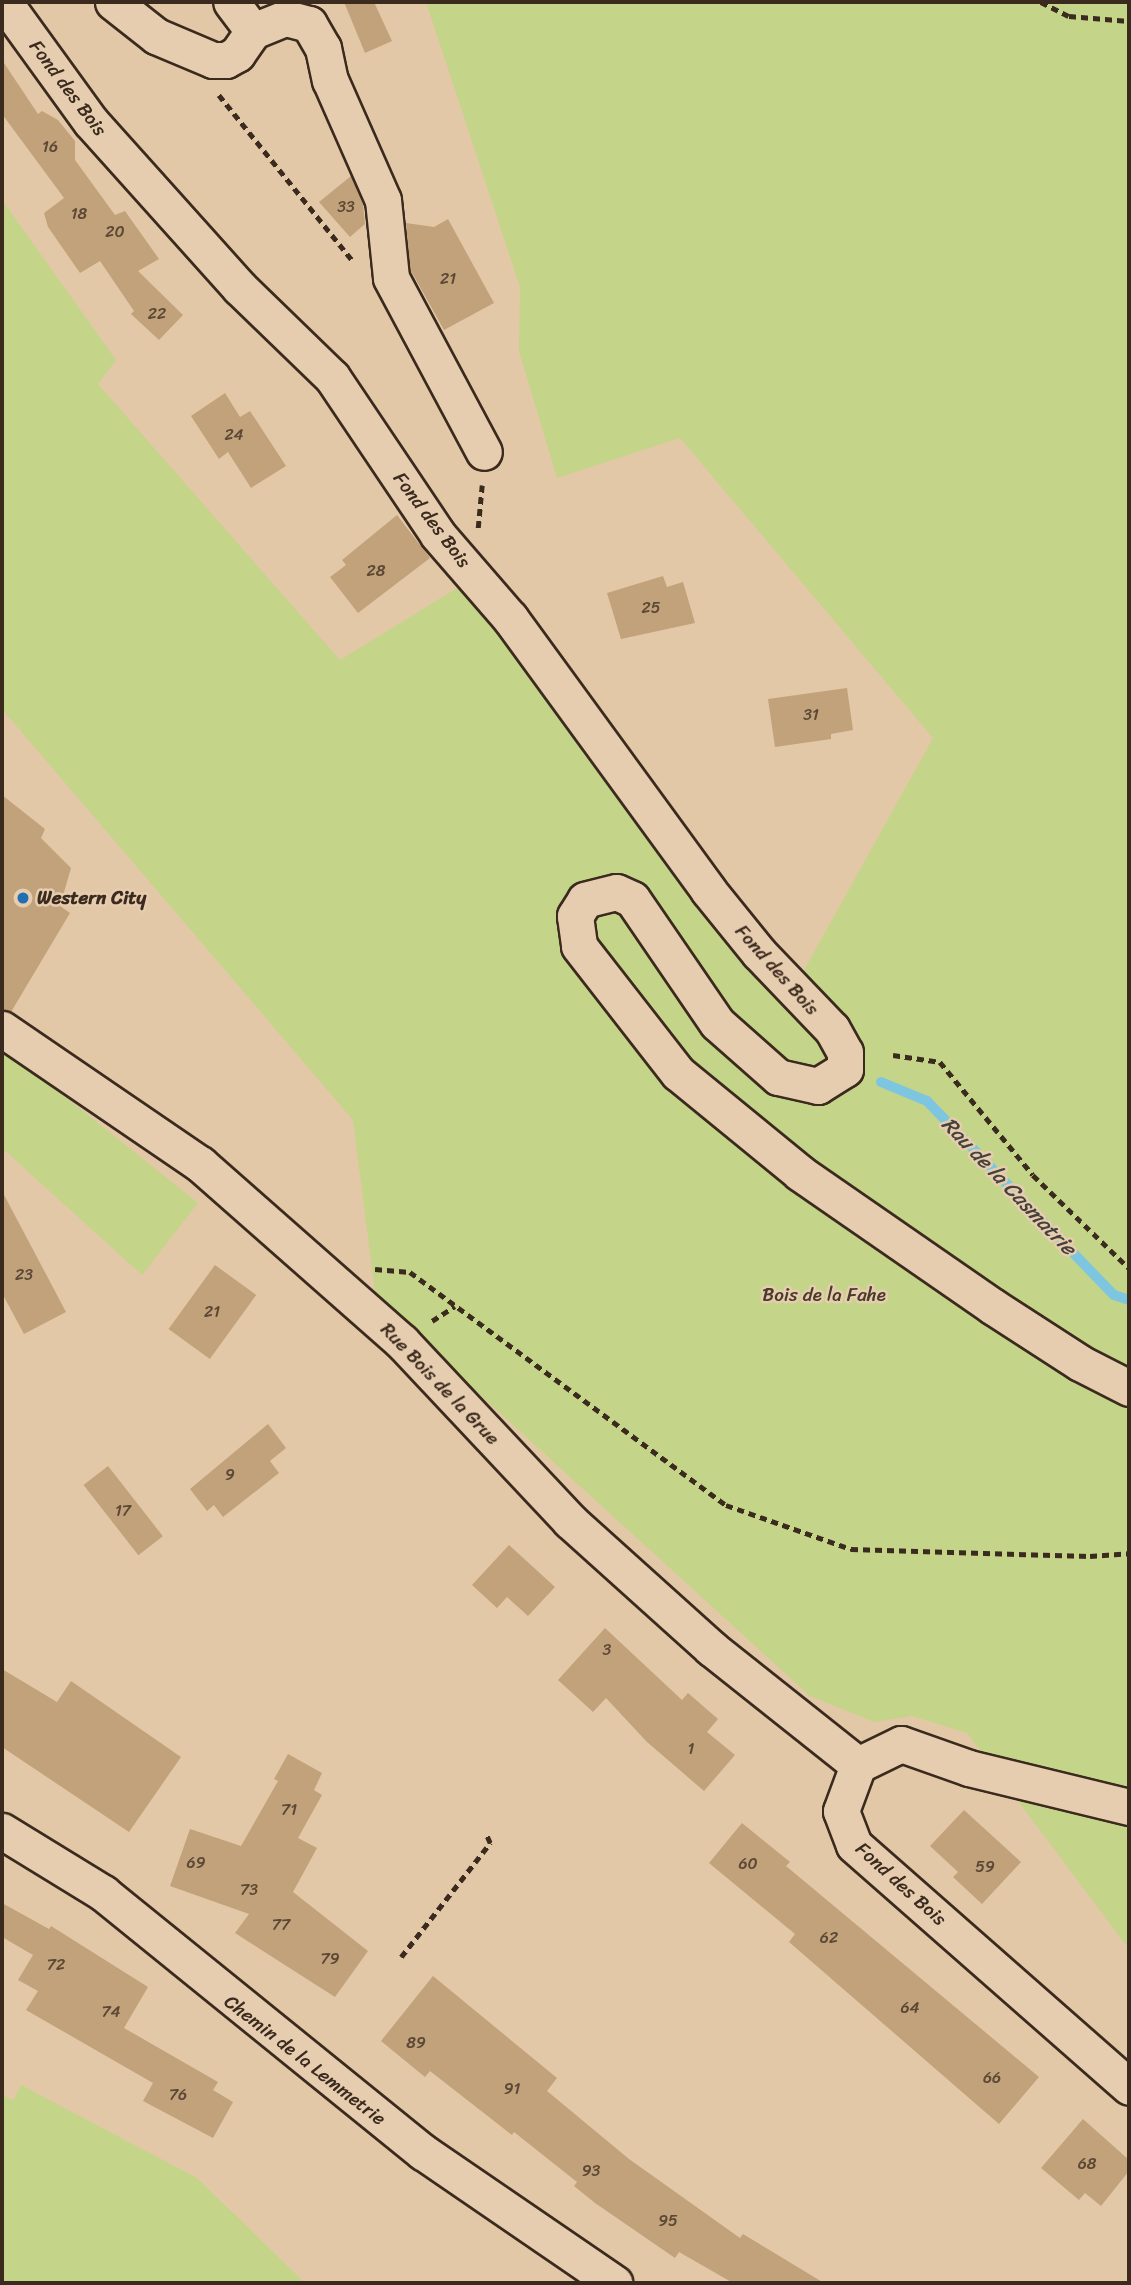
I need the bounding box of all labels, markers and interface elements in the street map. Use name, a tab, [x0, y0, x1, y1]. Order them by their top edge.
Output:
street label: Fond des Bois	[25, 36, 111, 140]
house number: 16	[42, 137, 58, 157]
house number: 33	[337, 197, 355, 217]
house number: 18	[71, 204, 87, 224]
house number: 20	[105, 222, 125, 242]
house number: 21	[440, 269, 456, 289]
house number: 22	[148, 304, 166, 324]
house number: 24	[224, 425, 244, 445]
street label: Fond des Bois	[389, 468, 475, 572]
house number: 28	[367, 561, 385, 581]
house number: 25	[641, 598, 661, 618]
house number: 31	[803, 705, 819, 725]
place label: Western City	[37, 887, 146, 909]
marker: Western City	[15, 890, 31, 906]
street label: Fond des Bois	[730, 920, 824, 1020]
water label: Rau de la Casmatrie	[936, 1111, 1082, 1261]
house number: 23	[15, 1265, 33, 1285]
park label: Bois de la Fahe	[762, 1284, 886, 1306]
house number: 21	[204, 1302, 220, 1322]
street label: Rue Bois de la Grue	[376, 1318, 504, 1450]
house number: 9	[225, 1465, 235, 1485]
house number: 17	[115, 1501, 131, 1521]
house number: 3	[603, 1640, 611, 1660]
house number: 1	[688, 1739, 694, 1759]
house number: 71	[281, 1800, 297, 1820]
street label: Fond des Bois	[851, 1837, 951, 1931]
house number: 69	[187, 1853, 205, 1873]
house number: 60	[738, 1854, 758, 1874]
house number: 59	[975, 1857, 995, 1877]
house number: 73	[240, 1880, 258, 1900]
house number: 77	[272, 1915, 290, 1935]
house number: 62	[820, 1928, 838, 1948]
house number: 79	[321, 1949, 339, 1969]
house number: 72	[47, 1955, 65, 1975]
street label: Chemin de la Lemmetrie	[219, 1990, 391, 2130]
house number: 64	[900, 1998, 920, 2018]
house number: 74	[101, 2002, 121, 2022]
house number: 89	[406, 2033, 426, 2053]
house number: 66	[983, 2068, 1001, 2088]
house number: 91	[504, 2079, 520, 2099]
house number: 76	[169, 2085, 187, 2105]
house number: 68	[1078, 2154, 1096, 2174]
house number: 93	[582, 2161, 600, 2181]
house number: 95	[658, 2211, 678, 2231]

